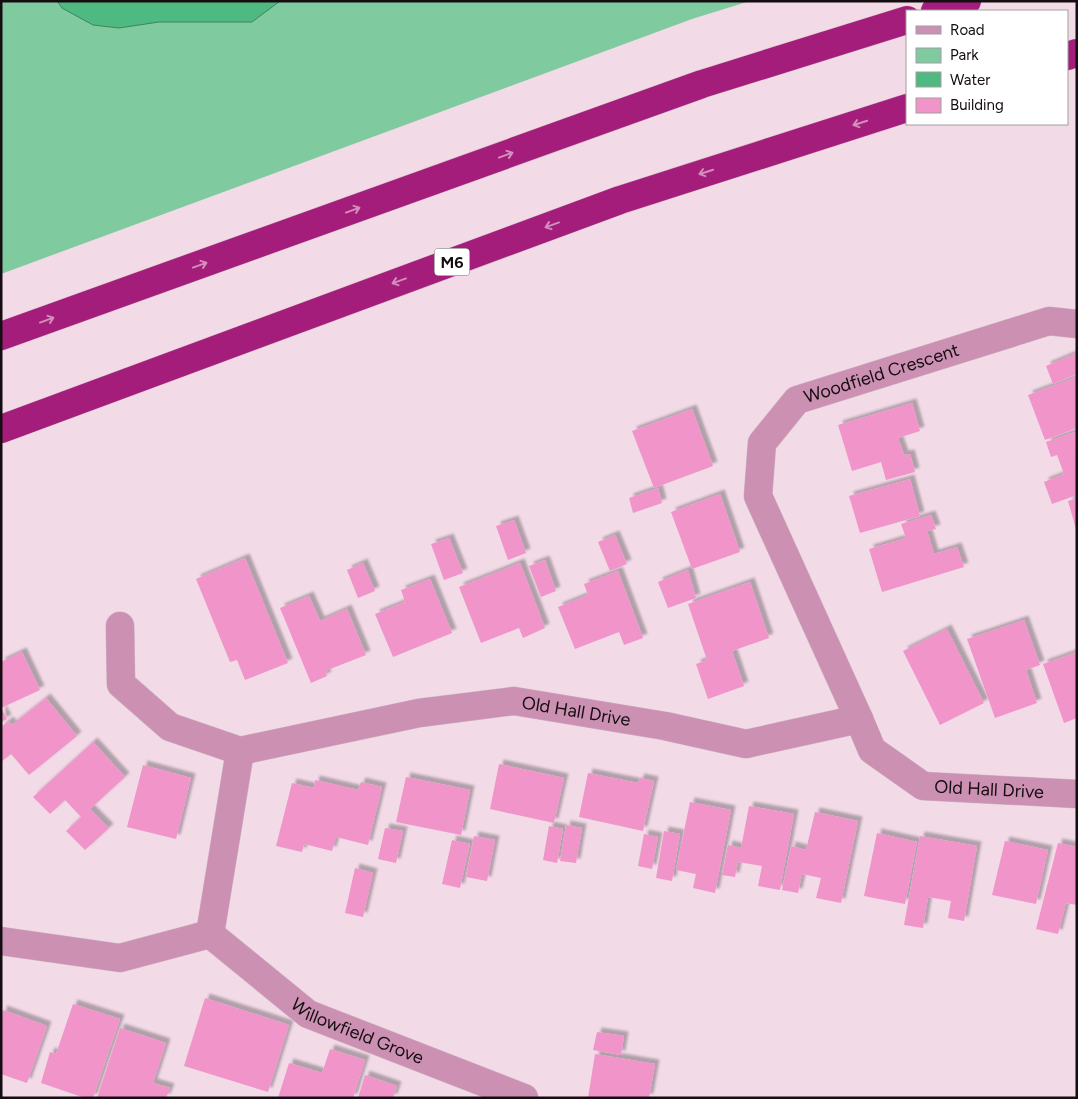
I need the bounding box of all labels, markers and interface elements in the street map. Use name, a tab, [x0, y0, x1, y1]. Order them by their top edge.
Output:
legend	[906, 10, 1068, 125]
text: Road	[950, 21, 985, 39]
text: Park	[950, 46, 979, 64]
text: Water	[950, 71, 990, 89]
text: Building	[950, 96, 1004, 114]
one-way arrow	[853, 118, 869, 128]
one-way arrow	[498, 150, 513, 159]
one-way arrow	[698, 168, 714, 178]
one-way arrow	[345, 205, 360, 214]
one-way arrow	[545, 221, 560, 230]
road number: M6	[434, 248, 470, 276]
one-way arrow	[192, 260, 207, 269]
one-way arrow	[392, 277, 408, 286]
one-way arrow	[39, 315, 54, 324]
street label: Woodfield Crescent	[801, 339, 962, 408]
street label: Old Hall Drive	[520, 691, 632, 731]
street label: Old Hall Drive	[934, 776, 1045, 803]
street label: Willowfield Grove	[286, 993, 427, 1069]

